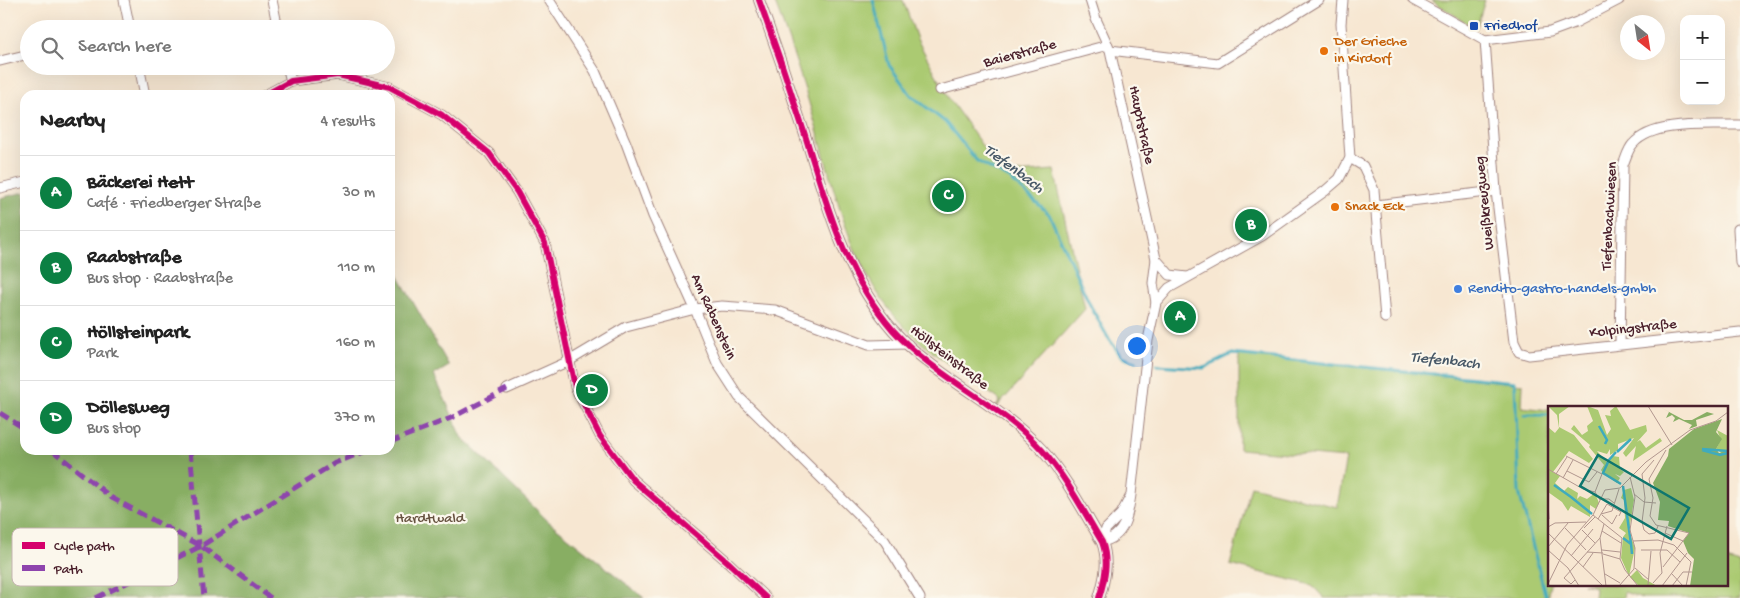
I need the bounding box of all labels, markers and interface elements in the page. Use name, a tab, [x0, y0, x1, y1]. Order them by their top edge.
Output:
north arrow	[1620, 15, 1665, 60]
map controls	[1680, 15, 1725, 105]
button: +	[1680, 15, 1725, 60]
place label: Friedhof	[1483, 17, 1539, 35]
search box	[20, 20, 395, 75]
marker: Friedhof	[1468, 20, 1480, 32]
place label: Der Grieche in Kirdorf	[1333, 33, 1407, 68]
icon: search	[38, 34, 66, 62]
text: Search here	[78, 36, 172, 59]
street label: Baierstraße	[981, 36, 1059, 73]
marker: Der Grieche in Kirdorf	[1318, 45, 1330, 57]
button: −	[1680, 60, 1725, 105]
street label: Hauptstraße	[1124, 84, 1158, 166]
text: Nearby	[40, 110, 105, 135]
text: 4 results	[320, 113, 375, 132]
water label: Tiefenbach	[979, 141, 1047, 199]
street label: Weißkreuzweg	[1471, 155, 1499, 251]
street label: Tiefenbachwiesen	[1598, 161, 1622, 272]
text: Bäckerei Hett	[87, 172, 193, 195]
pin: C	[932, 177, 964, 215]
text: A	[51, 184, 61, 203]
text: 30 m	[342, 184, 375, 203]
text: Café · Friedberger Straße	[87, 195, 261, 214]
place label: Snack Eck	[1345, 198, 1405, 216]
marker: Snack Eck	[1329, 201, 1341, 213]
pin: B	[1235, 206, 1267, 244]
text: Raabstraße	[87, 247, 181, 270]
text: B	[52, 259, 60, 278]
text: 110 m	[338, 259, 375, 278]
text: Bus stop · Raabstraße	[87, 270, 233, 289]
street label: Am Rabenstein	[686, 271, 740, 363]
place label: Rendito-gastro-handels-gmbh	[1468, 280, 1656, 298]
marker: Rendito-gastro-handels-gmbh	[1452, 283, 1464, 295]
pin: A	[1164, 298, 1196, 336]
street label: Kolpingstraße	[1588, 315, 1678, 343]
text: Höllsteinpark	[87, 322, 189, 345]
street label: Höllsteinstraße	[906, 322, 992, 394]
your location	[1124, 333, 1150, 359]
text: C	[52, 334, 60, 353]
text: 160 m	[336, 334, 375, 353]
text: Park	[87, 345, 118, 364]
water label: Tiefenbach	[1409, 349, 1481, 375]
pin: D	[576, 371, 608, 409]
text: Döllesweg	[87, 397, 170, 420]
inset map	[1548, 406, 1728, 586]
text: D	[51, 409, 61, 428]
text: 370 m	[334, 409, 375, 428]
text: Bus stop	[87, 420, 141, 439]
park label: Hardtwald	[395, 510, 466, 528]
legend	[12, 528, 178, 586]
text: Cycle path	[54, 539, 115, 556]
text: Path	[53, 562, 83, 579]

